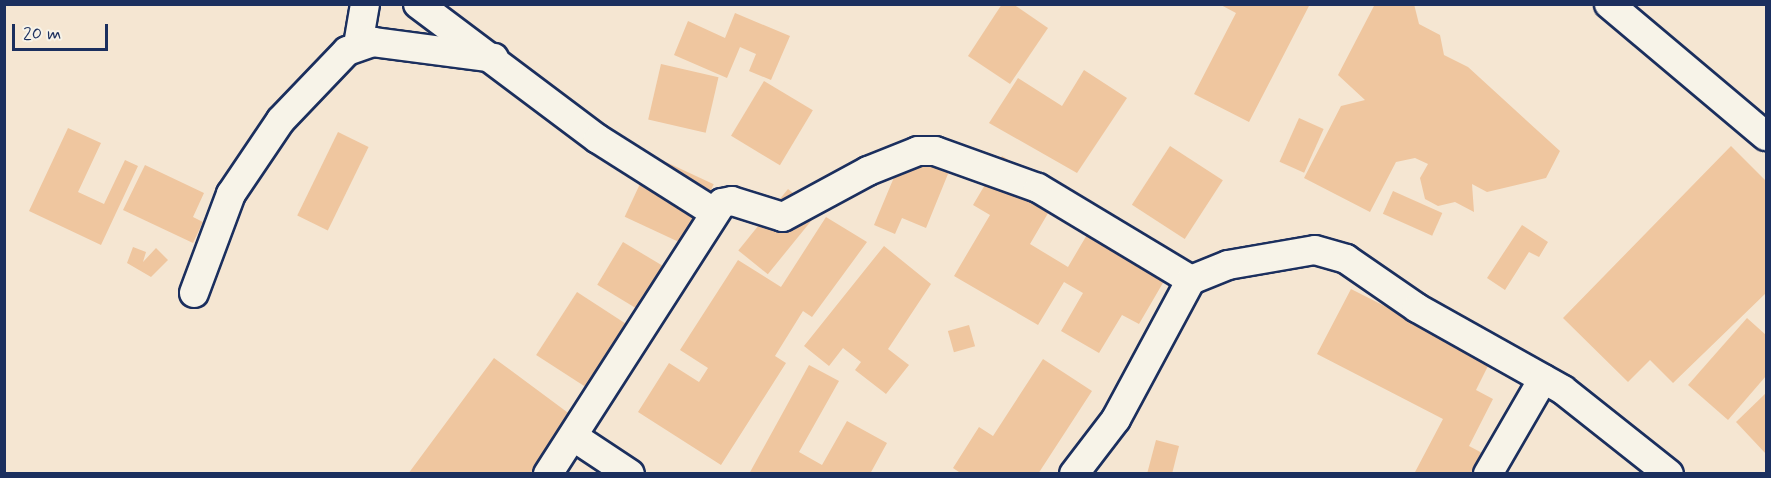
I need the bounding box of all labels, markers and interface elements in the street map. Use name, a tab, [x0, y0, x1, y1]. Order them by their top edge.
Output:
scale bar	[15, 12, 111, 50]
text: 20 m	[23, 22, 61, 46]

